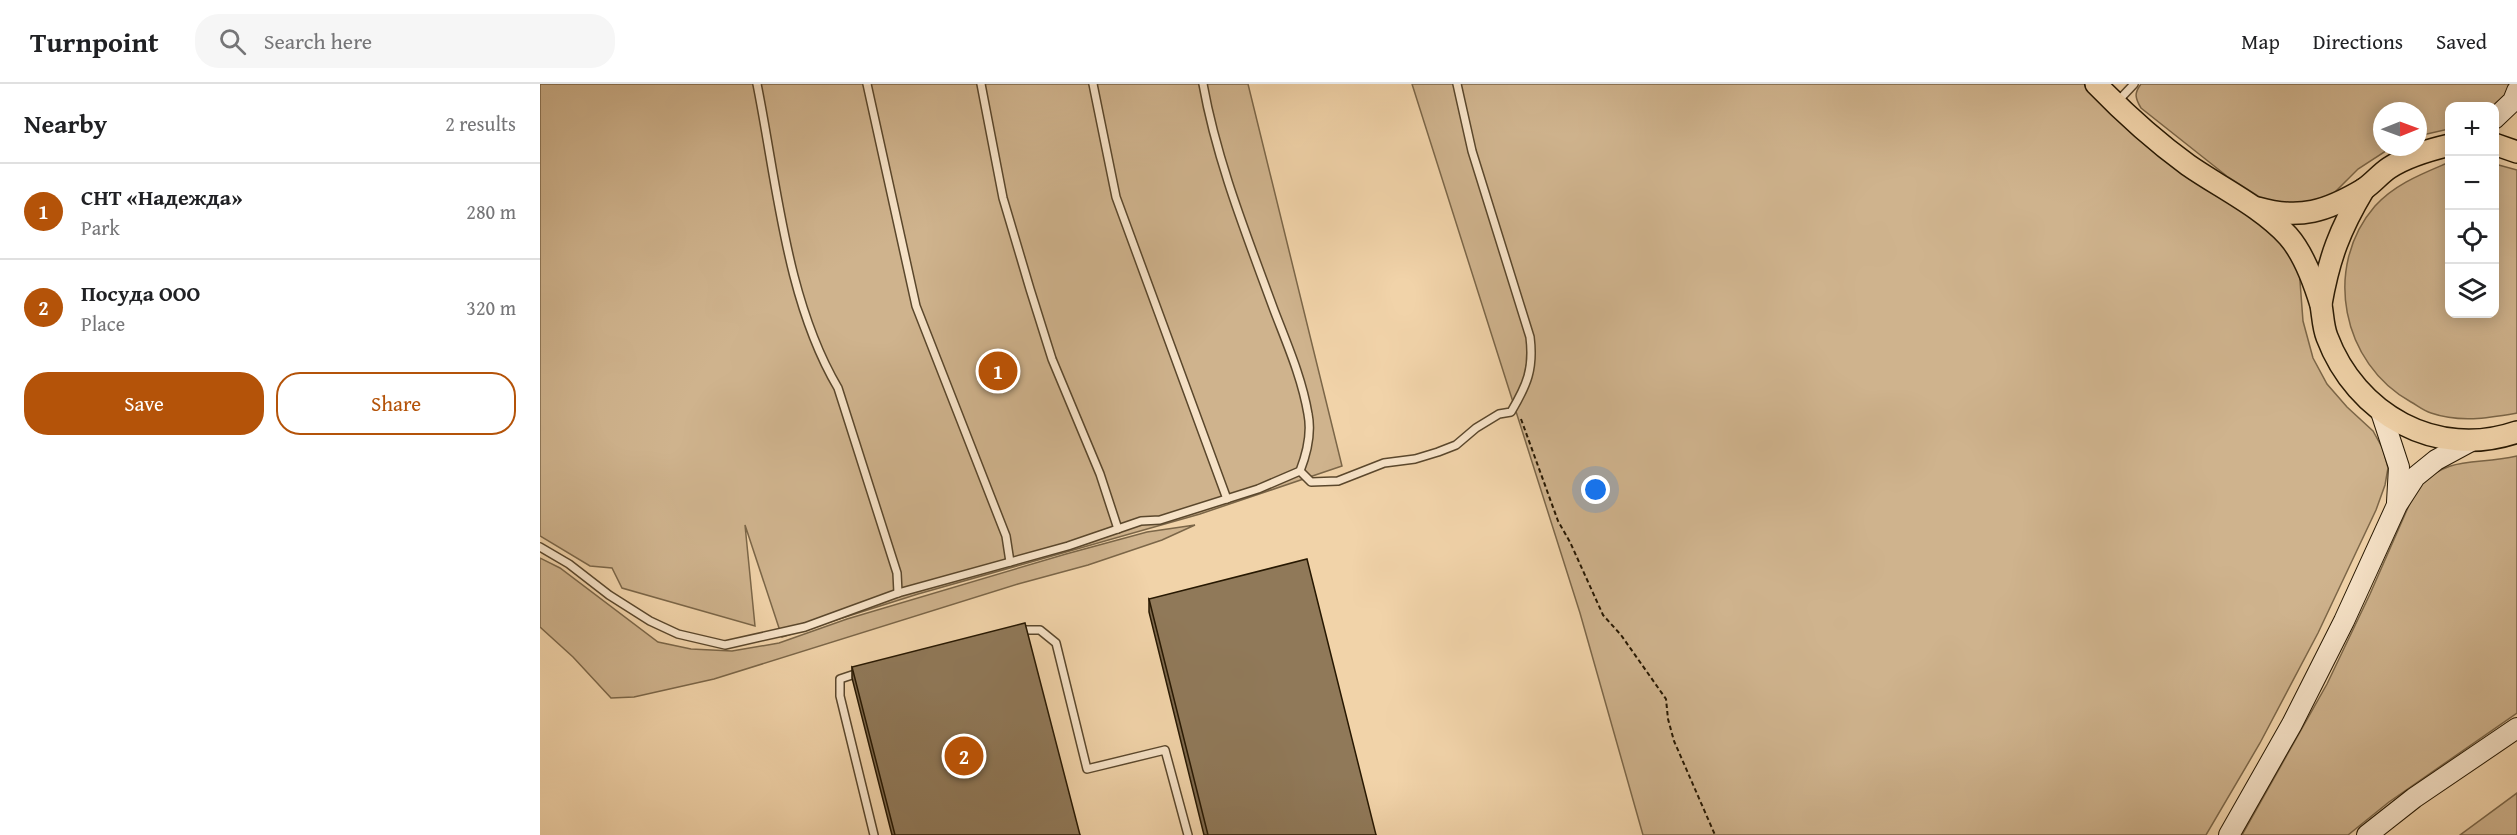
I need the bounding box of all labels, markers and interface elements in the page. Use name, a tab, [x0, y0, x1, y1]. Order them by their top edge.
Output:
search box	[195, 14, 615, 68]
text: Turnpoint	[30, 21, 159, 62]
icon: search	[216, 25, 249, 58]
text: Search here	[264, 25, 372, 57]
text: Map	[2241, 26, 2280, 57]
text: Directions	[2313, 26, 2403, 57]
text: Saved	[2436, 26, 2487, 57]
north arrow	[2373, 102, 2427, 156]
map controls	[2445, 102, 2499, 318]
button: +	[2445, 102, 2499, 156]
text: Nearby	[24, 104, 107, 143]
text: 2 results	[445, 109, 516, 138]
button: −	[2445, 156, 2499, 210]
text: СНТ «Надежда»	[81, 181, 243, 213]
text: 1	[38, 197, 49, 226]
text: 280 m	[466, 197, 516, 226]
button: locate	[2445, 210, 2499, 264]
text: Park	[81, 213, 120, 242]
button: layers	[2445, 264, 2499, 318]
text: Посуда ООО	[81, 277, 200, 309]
text: 2	[38, 293, 49, 322]
text: 320 m	[466, 293, 516, 322]
text: Place	[81, 309, 125, 338]
pin: 1	[978, 348, 1018, 394]
button: Save	[24, 372, 264, 435]
button: Share	[276, 372, 516, 435]
your location	[1581, 475, 1610, 504]
pin: 2	[944, 734, 984, 778]

